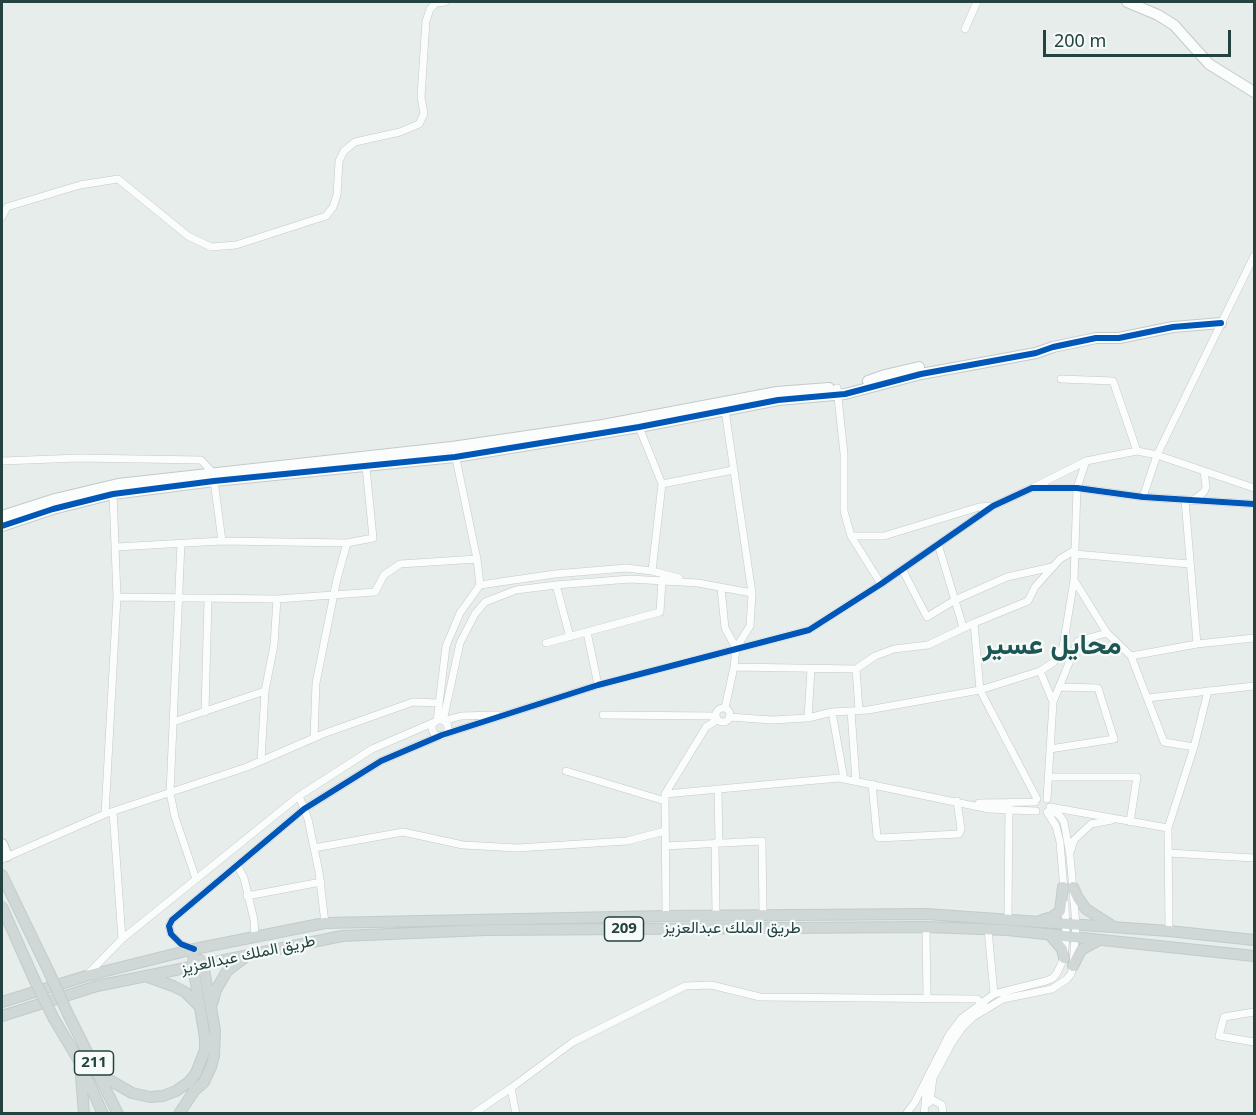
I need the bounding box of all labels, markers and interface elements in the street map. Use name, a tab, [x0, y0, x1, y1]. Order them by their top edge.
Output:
scale bar	[1046, 18, 1234, 56]
text: 200 m	[1054, 28, 1106, 52]
district label: محايل عسير	[983, 629, 1121, 663]
road number: 209	[604, 917, 644, 941]
street label: طريق الملك عبدالعزيز	[663, 918, 801, 938]
street label: طريق الملك عبدالعزيز	[179, 931, 317, 979]
road number: 211	[74, 1051, 113, 1075]

